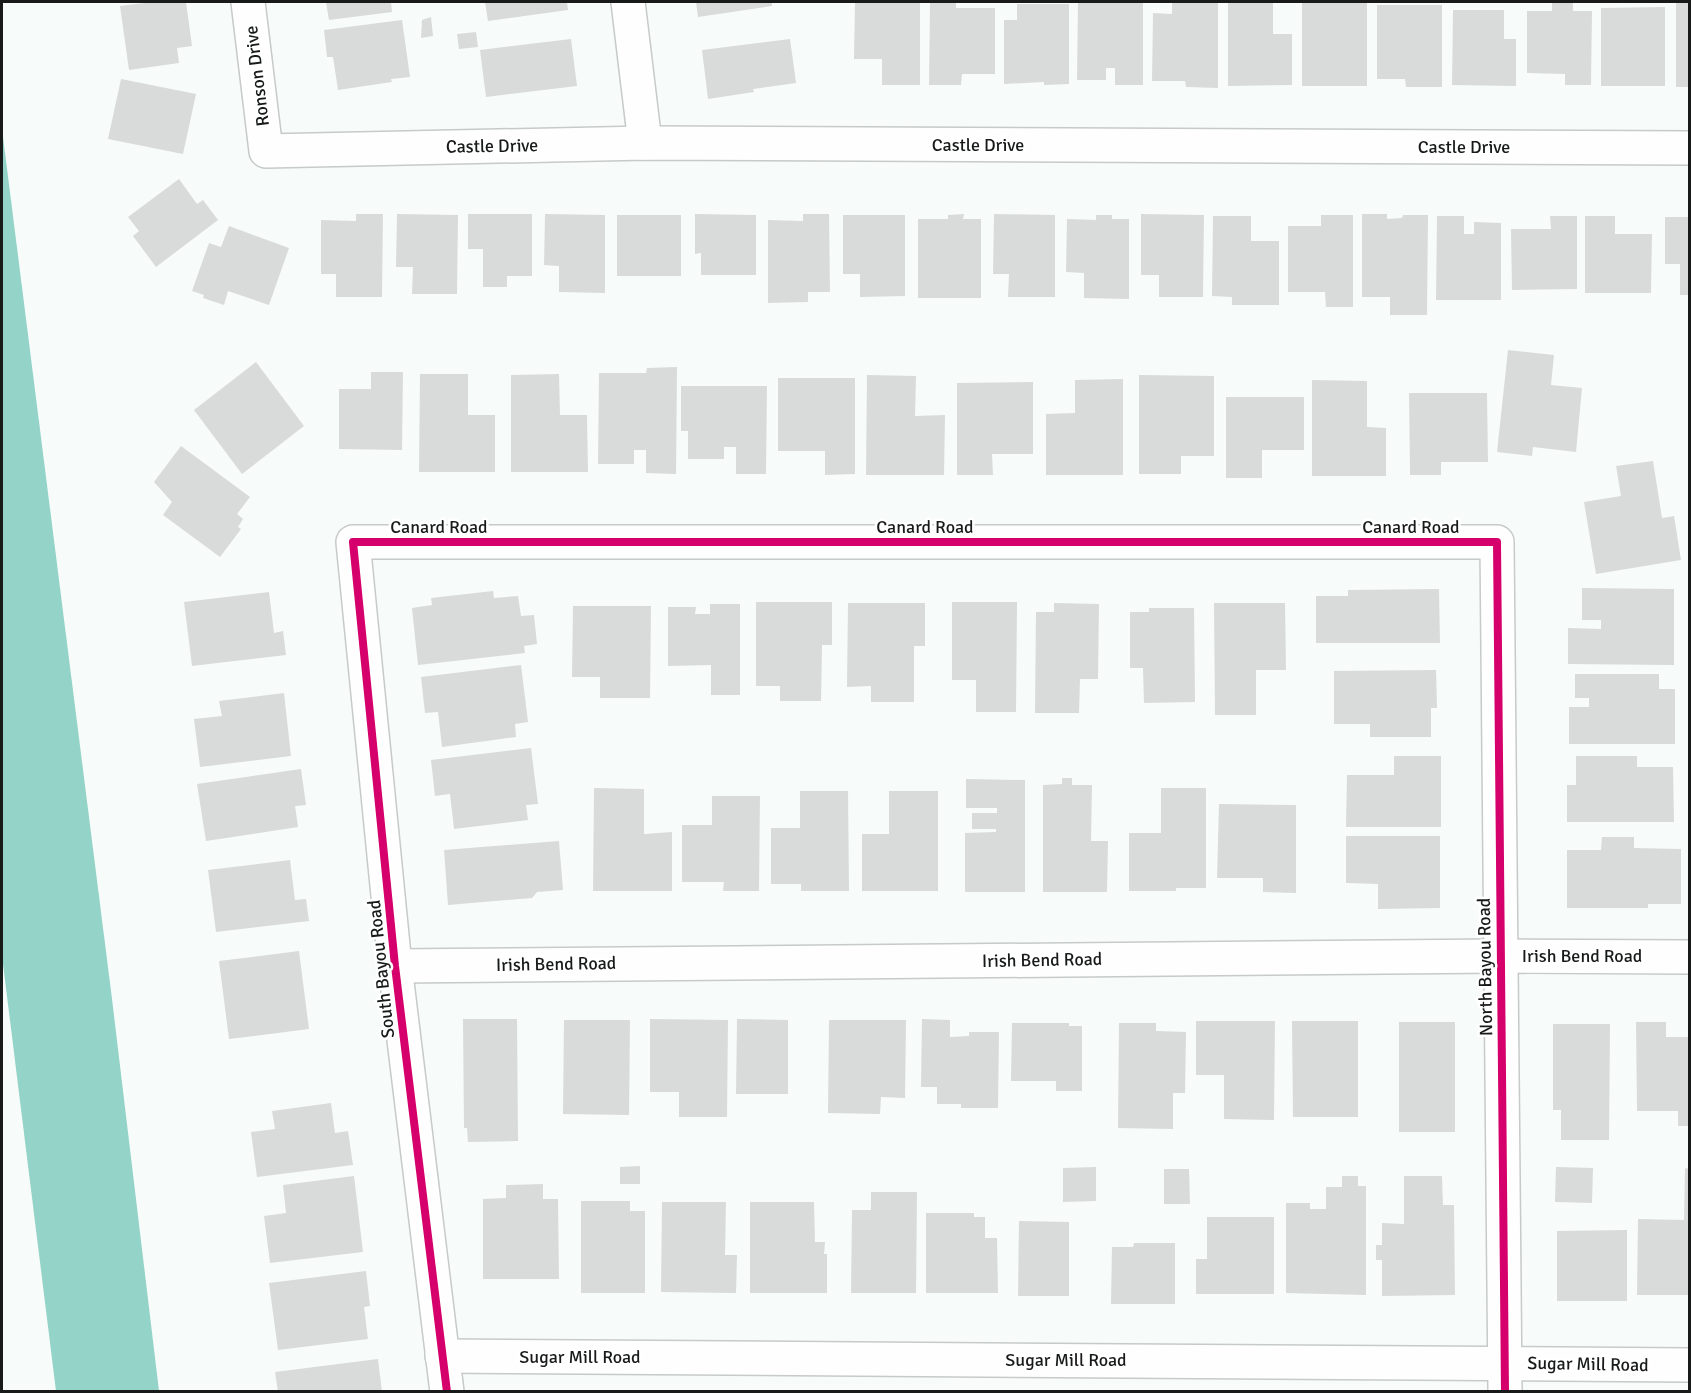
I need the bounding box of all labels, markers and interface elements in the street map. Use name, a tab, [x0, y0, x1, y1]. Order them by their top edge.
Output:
street label: Ronson Drive	[240, 25, 274, 127]
street label: Castle Drive	[446, 134, 538, 158]
street label: Castle Drive	[932, 134, 1024, 156]
street label: Castle Drive	[1418, 136, 1510, 158]
street label: Canard Road	[390, 516, 488, 538]
street label: Canard Road	[876, 516, 974, 538]
street label: Canard Road	[1362, 516, 1460, 538]
street label: North Bayou Road	[1473, 898, 1497, 1036]
street label: South Bayou Road	[363, 899, 399, 1039]
street label: Irish Bend Road	[1522, 945, 1642, 967]
street label: Irish Bend Road	[982, 948, 1102, 972]
street label: Irish Bend Road	[496, 952, 616, 976]
street label: Sugar Mill Road	[519, 1346, 641, 1368]
street label: Sugar Mill Road	[1005, 1349, 1127, 1371]
street label: Sugar Mill Road	[1527, 1352, 1649, 1376]

